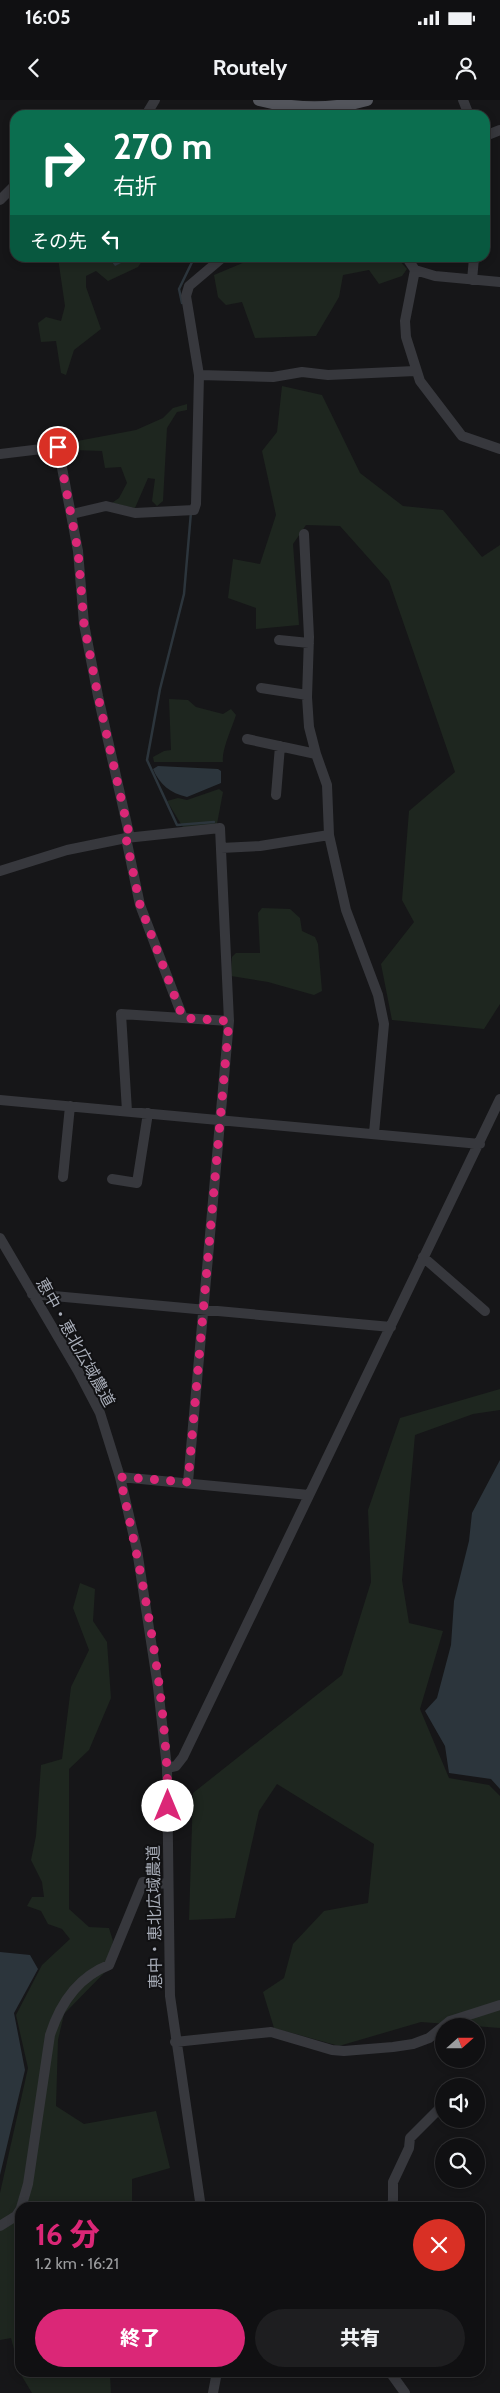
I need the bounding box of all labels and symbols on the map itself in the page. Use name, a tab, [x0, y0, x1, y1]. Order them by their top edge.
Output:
pin	[37, 426, 79, 468]
street label: 恵中・恵北広域農道	[32, 1275, 119, 1410]
position arrow	[141, 1779, 193, 1831]
street label: 恵中・恵北広域農道	[144, 1845, 165, 1989]
north arrow	[435, 2018, 485, 2068]

